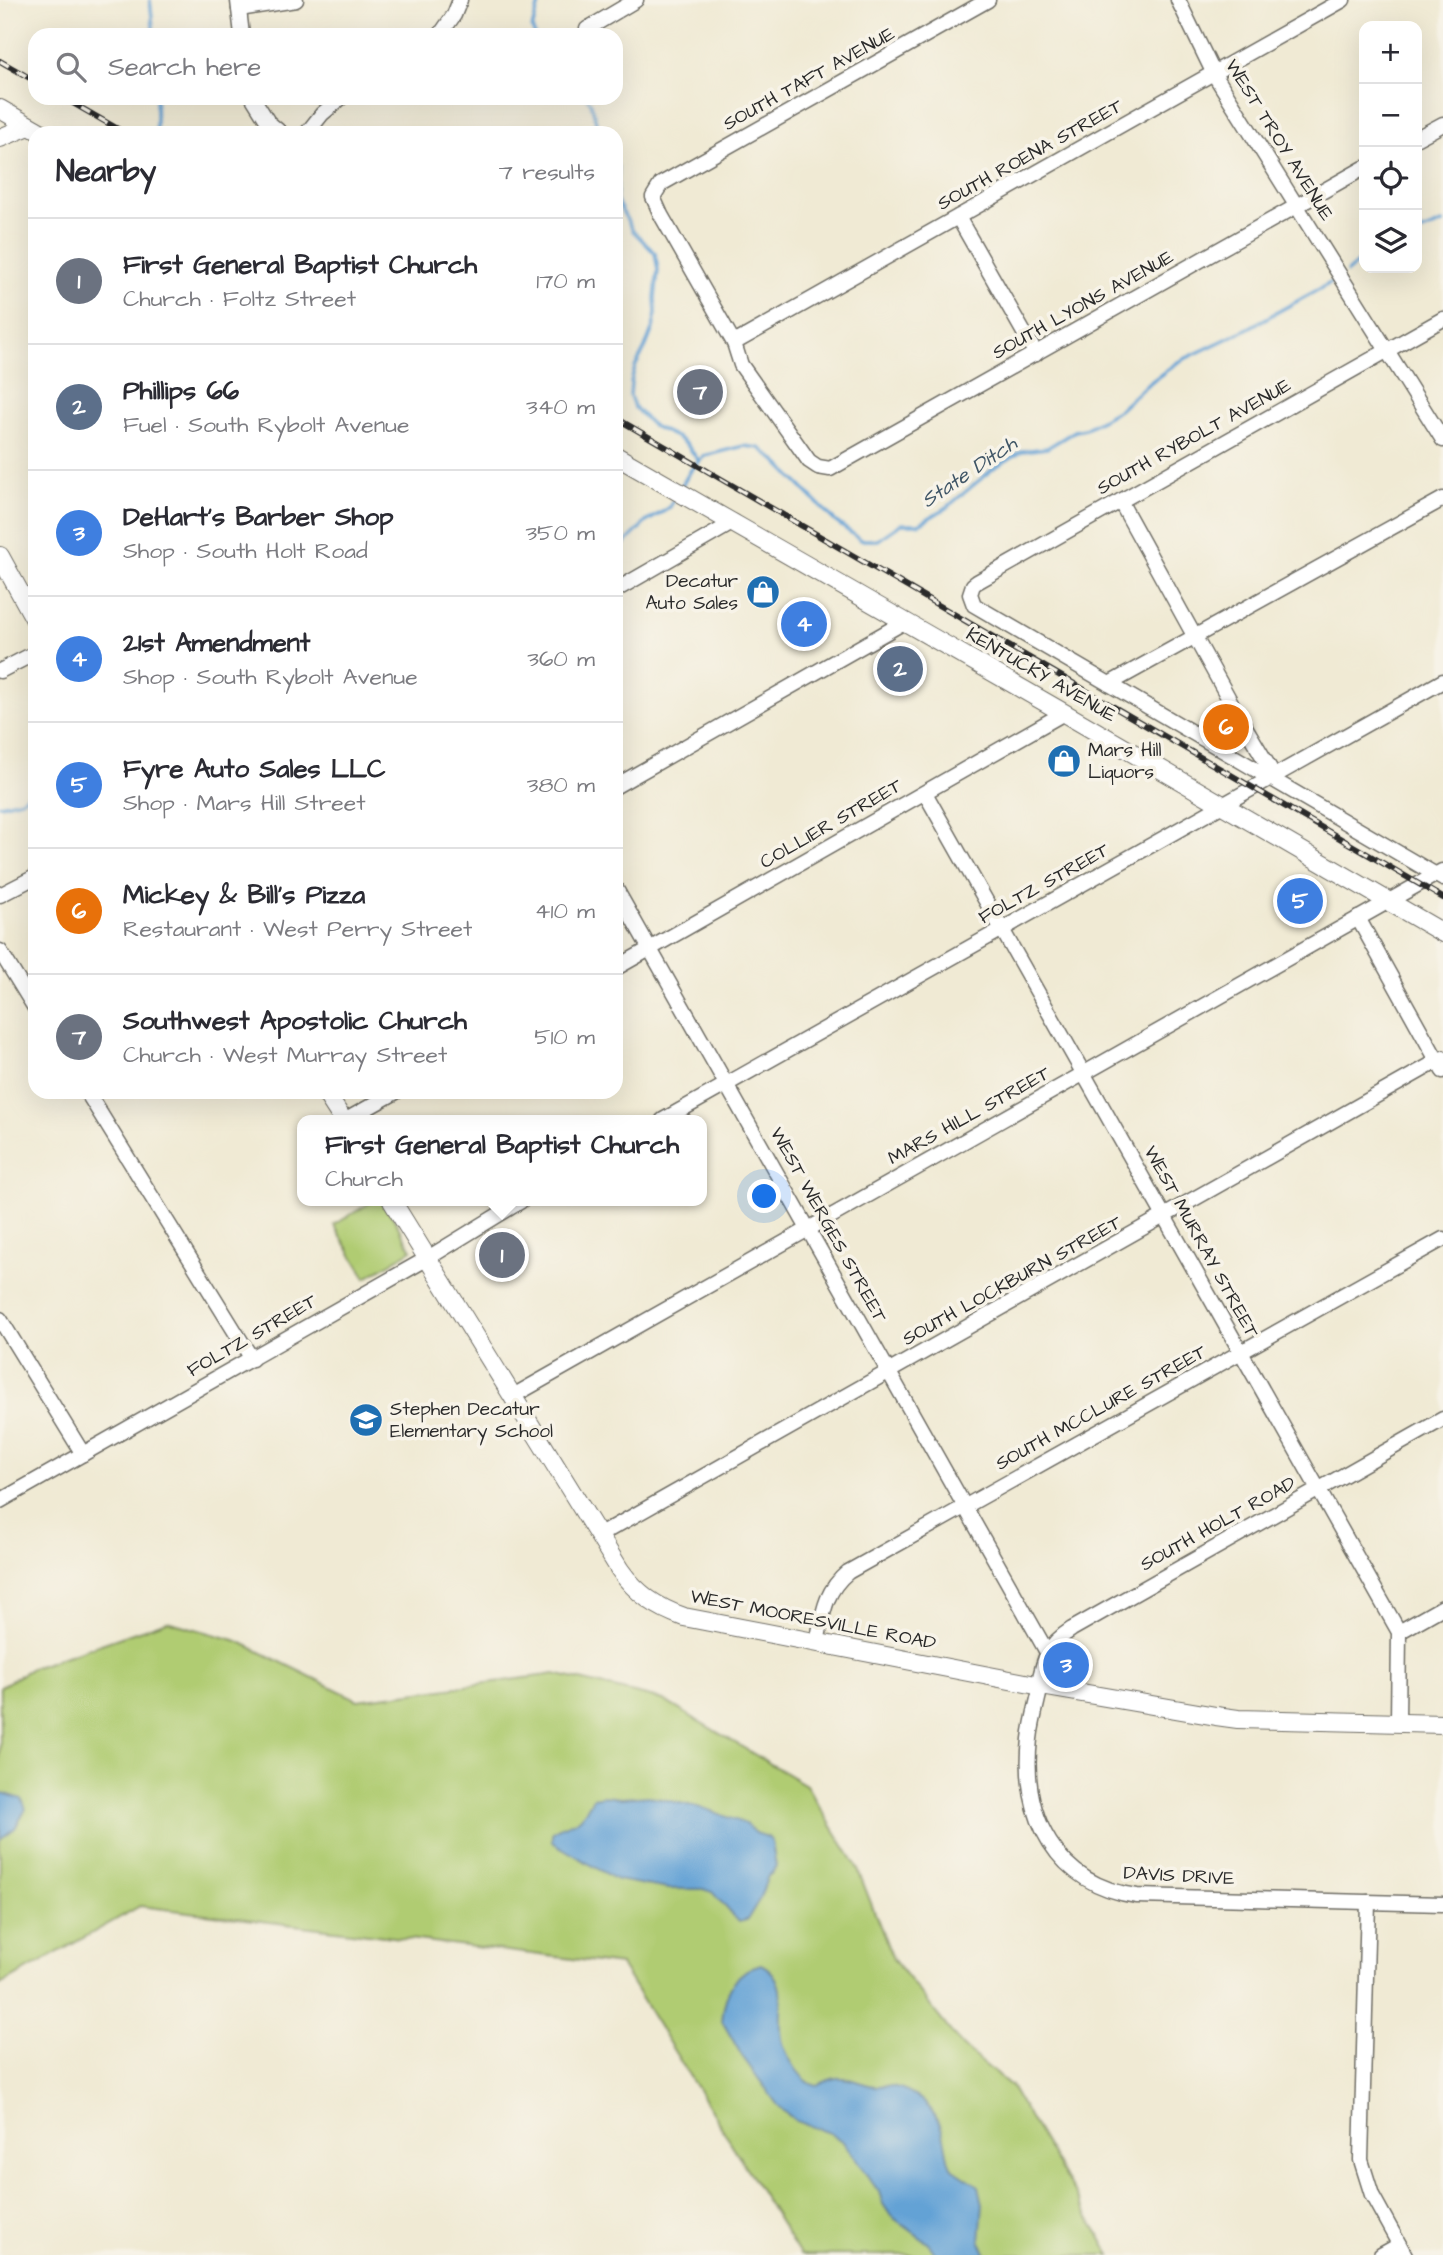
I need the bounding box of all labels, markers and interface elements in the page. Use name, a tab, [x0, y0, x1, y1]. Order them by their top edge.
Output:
street label: SOUTH TAFT AVENUE	[718, 21, 900, 137]
map controls	[1359, 21, 1422, 273]
button: +	[1359, 21, 1422, 84]
search box	[28, 28, 623, 105]
icon: search	[52, 48, 90, 86]
text: Search here	[108, 49, 261, 85]
street label: WEST TROY AVENUE	[1218, 54, 1340, 226]
button: −	[1359, 84, 1422, 147]
street label: SOUTH ROENA STREET	[933, 93, 1128, 217]
button: locate	[1359, 147, 1422, 210]
text: Nearby	[56, 151, 156, 193]
text: 7 results	[499, 156, 595, 188]
button: layers	[1359, 210, 1422, 273]
street label: SOUTH LYONS AVENUE	[987, 244, 1179, 366]
text: First General Baptist Church	[123, 247, 477, 283]
text: 1	[78, 265, 80, 297]
text: 170 m	[536, 265, 595, 297]
text: Church · Foltz Street	[123, 283, 356, 315]
pin: 7	[677, 366, 723, 418]
street label: SOUTH RYBOLT AVENUE	[1092, 372, 1296, 502]
text: Phillips 66	[123, 373, 239, 409]
text: 2	[72, 391, 86, 423]
text: 340 m	[526, 391, 595, 423]
text: Fuel · South Rybolt Avenue	[123, 409, 409, 441]
water label: State Ditch	[915, 428, 1024, 515]
text: DeHart’s Barber Shop	[123, 499, 394, 535]
text: 3	[73, 517, 85, 549]
text: 350 m	[525, 517, 595, 549]
text: Shop · South Holt Road	[123, 535, 368, 567]
place label: Decatur Auto Sales	[646, 568, 739, 617]
shop icon: Decatur Auto Sales	[744, 573, 782, 611]
pin: 4	[781, 598, 827, 650]
street label: KENTUCKY AVENUE	[961, 621, 1121, 729]
text: 21st Amendment	[123, 625, 310, 661]
text: 4	[71, 643, 87, 675]
text: 360 m	[527, 643, 595, 675]
pin: 2	[877, 643, 923, 695]
text: Shop · South Rybolt Avenue	[123, 661, 418, 693]
pin: 6	[1203, 701, 1249, 753]
place label: Mars Hill Liquors	[1088, 737, 1161, 786]
shop icon: Mars Hill Liquors	[1045, 742, 1083, 780]
text: Fyre Auto Sales LLC	[123, 751, 385, 787]
text: 5	[71, 769, 87, 801]
text: 380 m	[527, 769, 595, 801]
street label: COLLIER STREET	[755, 772, 907, 876]
text: Shop · Mars Hill Street	[123, 787, 366, 819]
street label: FOLTZ STREET	[974, 837, 1114, 931]
pin: 5	[1277, 875, 1323, 927]
text: Mickey & Bill's Pizza	[123, 877, 365, 913]
text: 6	[72, 895, 86, 927]
text: 410 m	[535, 895, 595, 927]
text: Restaurant · West Perry Street	[123, 913, 472, 945]
text: Southwest Apostolic Church	[123, 1003, 467, 1039]
text: 7	[72, 1021, 86, 1053]
text: 510 m	[534, 1021, 595, 1053]
text: Church · West Murray Street	[123, 1039, 447, 1071]
street label: MARS HILL STREET	[883, 1060, 1055, 1172]
popup	[297, 1115, 707, 1206]
street label: WEST WERGES STREET	[763, 1122, 893, 1328]
text: First General Baptist Church	[325, 1127, 679, 1163]
street label: WEST MURRAY STREET	[1137, 1141, 1265, 1343]
text: Church	[325, 1163, 403, 1195]
your location	[747, 1179, 781, 1213]
street label: SOUTH LOCKBURN STREET	[898, 1209, 1127, 1353]
pin: 1	[479, 1229, 525, 1281]
street label: FOLTZ STREET	[182, 1288, 322, 1384]
street label: SOUTH MCCLURE STREET	[991, 1339, 1211, 1477]
place label: Stephen Decatur Elementary School	[390, 1396, 553, 1446]
school or university icon: Stephen Decatur Elementary School	[347, 1401, 385, 1439]
street label: SOUTH HOLT ROAD	[1135, 1470, 1301, 1578]
street label: WEST MOORESVILLE ROAD	[688, 1583, 938, 1657]
pin: 3	[1043, 1639, 1089, 1691]
street label: DAVIS DRIVE	[1123, 1860, 1235, 1892]

